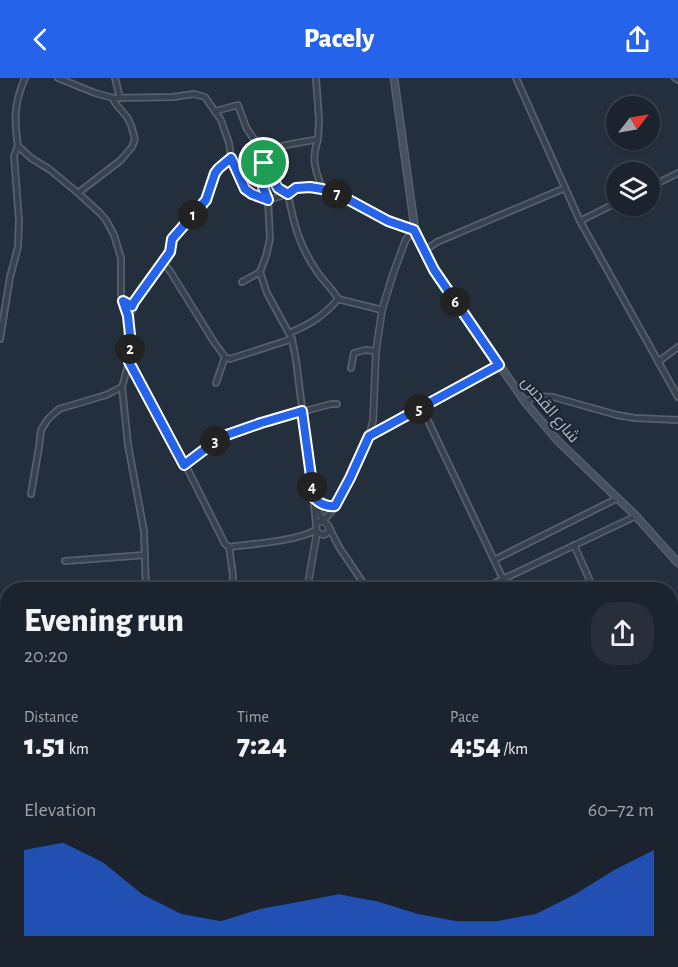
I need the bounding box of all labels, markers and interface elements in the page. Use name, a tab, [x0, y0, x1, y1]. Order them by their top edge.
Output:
icon: back	[24, 23, 57, 56]
icon: share	[621, 23, 654, 56]
text: Pacely	[304, 25, 374, 52]
north arrow	[606, 96, 660, 150]
map controls	[606, 96, 660, 216]
pin	[238, 137, 289, 188]
icon: arrive	[247, 146, 280, 179]
button: layers	[606, 162, 660, 216]
pin: 7	[322, 179, 352, 209]
text: 7	[334, 186, 340, 202]
pin: 1	[178, 200, 208, 230]
text: 1	[190, 207, 196, 223]
pin: 6	[440, 287, 470, 317]
text: 6	[451, 294, 459, 310]
pin: 2	[115, 334, 145, 364]
text: 2	[126, 341, 134, 357]
street label: شارع القدس	[516, 373, 583, 448]
pin: 5	[404, 394, 434, 424]
text: 5	[416, 401, 422, 417]
pin: 3	[200, 426, 230, 456]
text: 3	[212, 433, 218, 449]
pin: 4	[297, 472, 327, 502]
text: 4	[308, 479, 316, 495]
button: share	[591, 602, 654, 665]
text: Evening run	[24, 605, 184, 638]
text: 20:20	[24, 646, 68, 666]
text: Distance	[24, 709, 78, 725]
text: Time	[237, 709, 269, 725]
text: Pace	[450, 709, 479, 725]
text: 1.51	[24, 730, 66, 760]
text: 7:24	[237, 730, 287, 760]
text: 4:54	[450, 730, 501, 760]
text: km	[66, 741, 89, 757]
text: /km	[501, 741, 528, 757]
text: Elevation	[24, 800, 96, 820]
text: 60–72 m	[588, 800, 654, 820]

